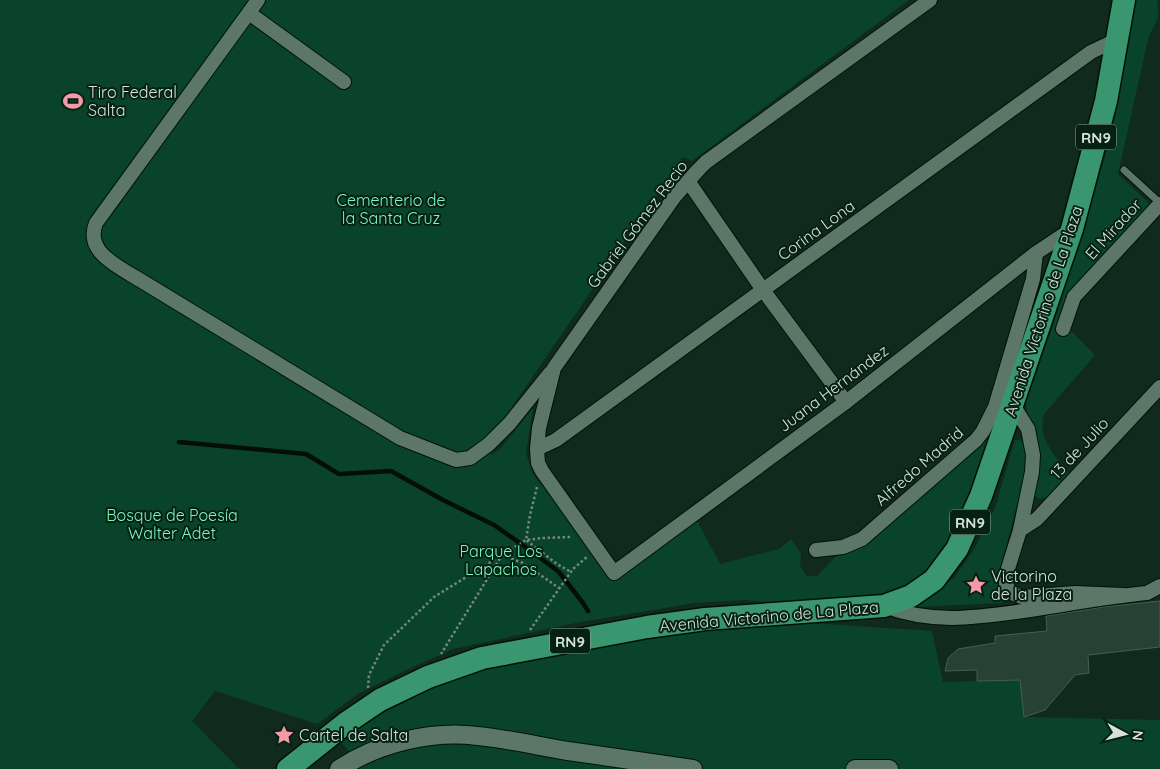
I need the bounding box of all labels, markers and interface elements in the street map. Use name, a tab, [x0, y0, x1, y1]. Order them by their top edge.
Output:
place label: Tiro Federal Salta	[88, 82, 177, 120]
sports icon: Tiro Federal Salta	[62, 90, 84, 112]
road number: RN9	[1076, 124, 1116, 150]
street label: Gabriel Gómez Recio	[582, 156, 692, 292]
park label: Cementerio de la Santa Cruz	[336, 190, 446, 228]
street label: El Mirador	[1080, 194, 1146, 264]
street label: Corina Lona	[774, 195, 858, 265]
street label: Avenida Victorino de La Plaza	[1000, 203, 1086, 419]
street label: Juana Hernández	[774, 340, 892, 436]
street label: 13 de Julio	[1045, 413, 1113, 483]
street label: Alfredo Madrid	[871, 422, 967, 510]
park label: Bosque de Poesía Walter Adet	[106, 505, 238, 543]
road number: RN9	[950, 510, 990, 534]
park label: Parque Los Lapachos	[460, 541, 542, 579]
place label: Victorino de la Plaza	[991, 566, 1072, 604]
place icon: Victorino de la Plaza	[965, 574, 987, 596]
street label: Avenida Victorino de La Plaza	[659, 596, 879, 636]
road number: RN9	[550, 628, 590, 654]
north arrow	[1100, 709, 1150, 759]
place icon: Cartel de Salta	[273, 724, 295, 746]
place label: Cartel de Salta	[299, 725, 408, 745]
text: N	[1128, 729, 1147, 742]

